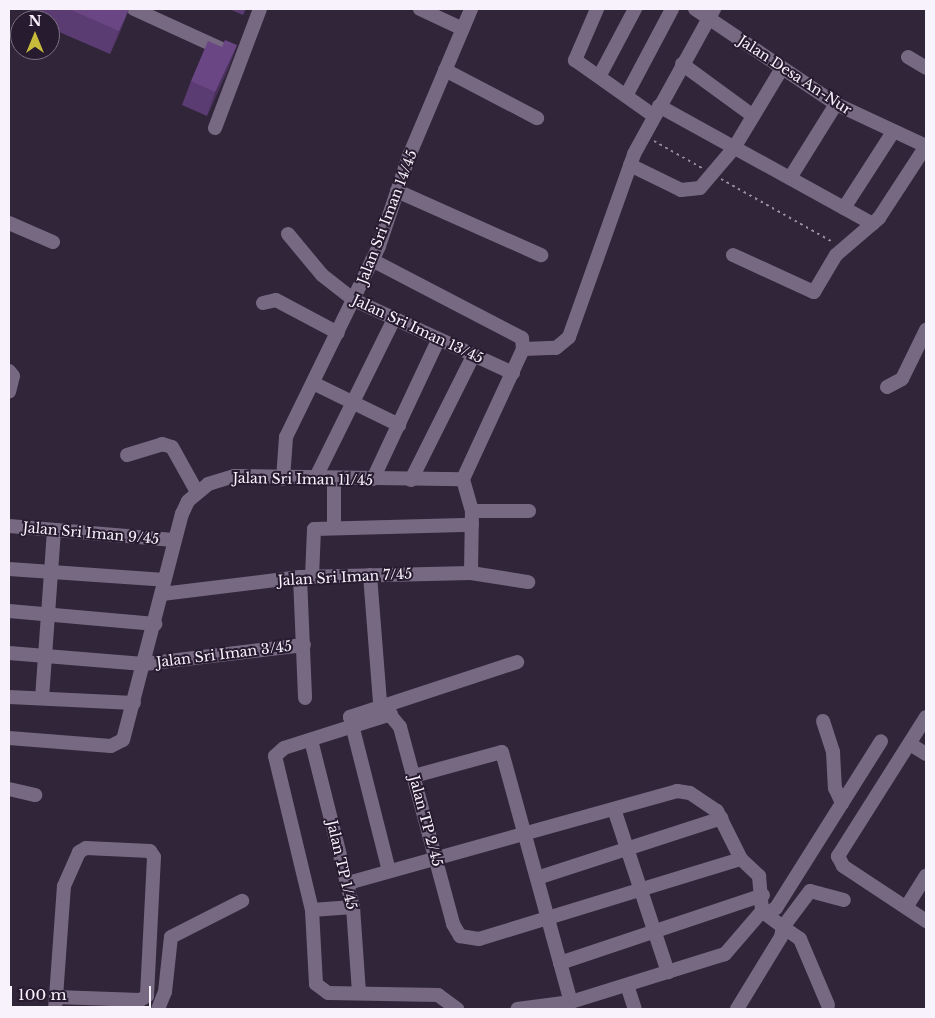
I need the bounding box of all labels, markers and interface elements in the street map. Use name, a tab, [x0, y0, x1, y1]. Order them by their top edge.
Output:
north arrow	[10, 10, 60, 60]
text: N	[28, 12, 42, 30]
street label: Jalan Desa An-Nur	[735, 32, 855, 118]
street label: Jalan Sri Iman 14/45	[354, 148, 420, 286]
street label: Jalan Sri Iman 13/45	[350, 291, 486, 367]
street label: Jalan Sri Iman 11/45	[233, 469, 373, 489]
street label: Jalan Sri Iman 9/45	[22, 519, 160, 547]
street label: Jalan Sri Iman 7/45	[277, 565, 413, 589]
street label: Jalan Sri Iman 3/45	[155, 637, 293, 671]
street label: Jalan TP 2/45	[406, 773, 446, 869]
street label: Jalan TP 1/45	[323, 818, 361, 912]
scale bar	[12, 976, 154, 1008]
text: 100 m	[18, 985, 67, 1004]

